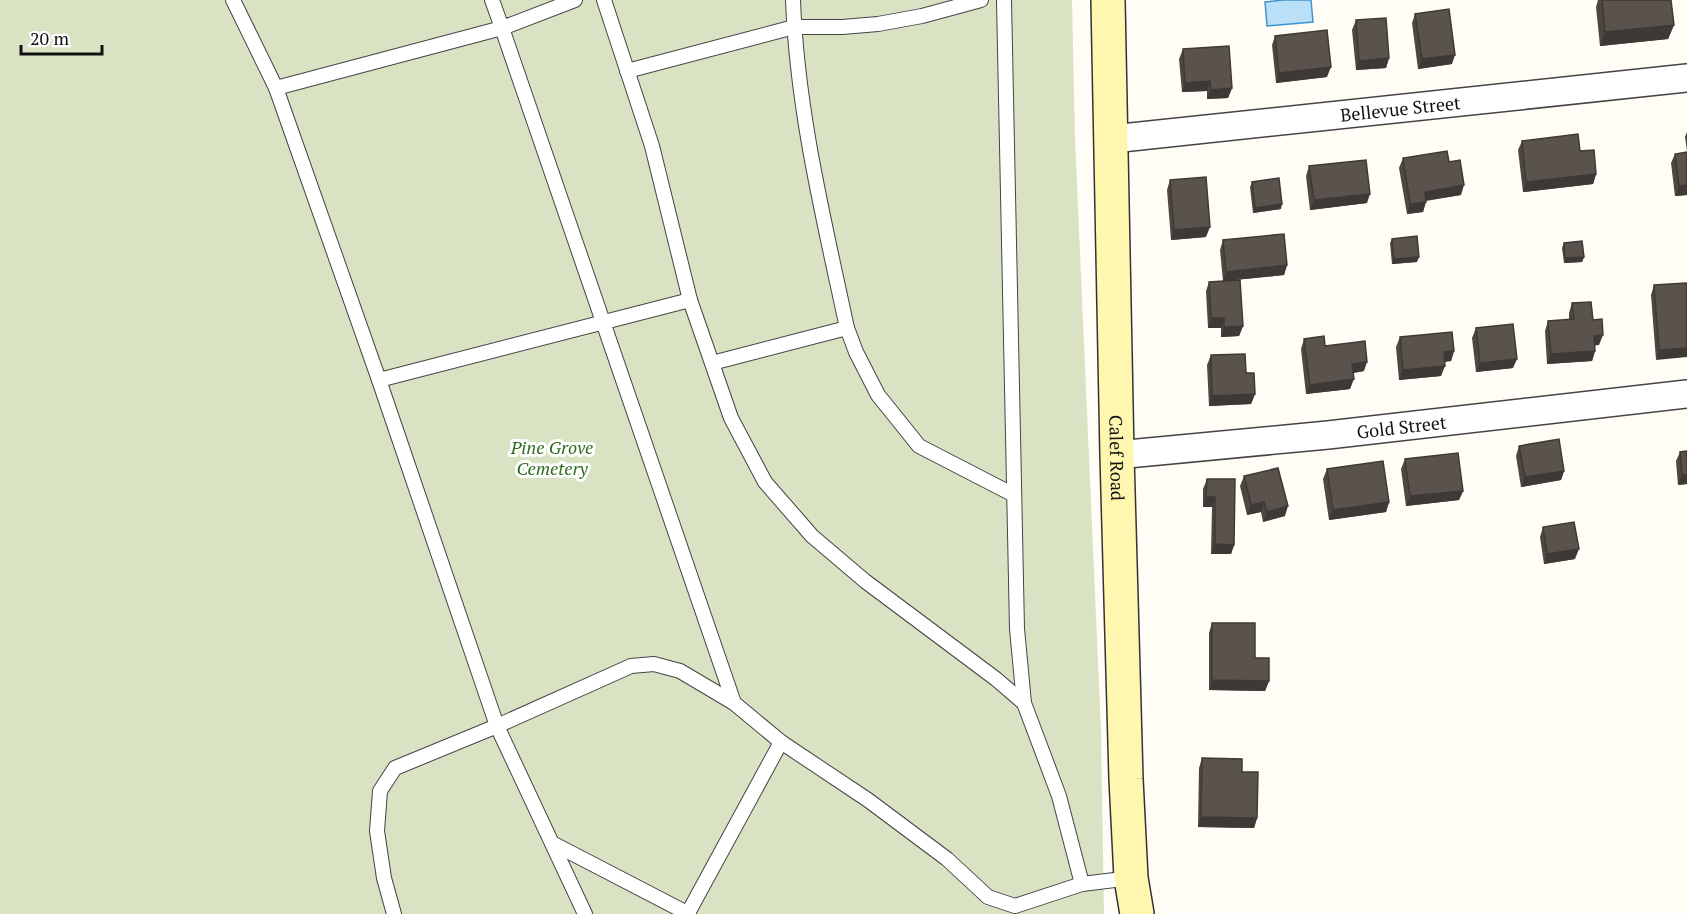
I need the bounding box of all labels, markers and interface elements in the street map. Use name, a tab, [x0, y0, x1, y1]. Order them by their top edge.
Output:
scale bar	[21, 18, 102, 56]
text: 20 m	[30, 26, 70, 50]
street label: Bellevue Street	[1339, 90, 1462, 127]
street label: Gold Street	[1355, 410, 1448, 444]
street label: Calef Road	[1104, 415, 1130, 501]
park label: Pine Grove Cemetery	[510, 435, 593, 480]

